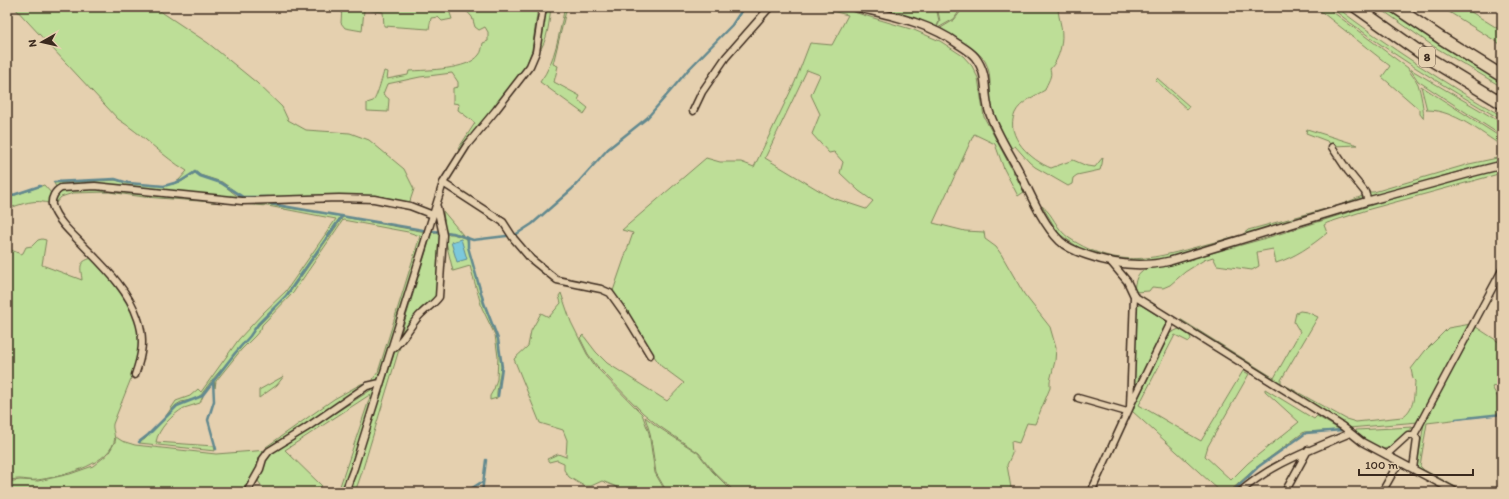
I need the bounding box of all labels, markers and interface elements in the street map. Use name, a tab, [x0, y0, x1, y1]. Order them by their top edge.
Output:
north arrow	[22, 22, 62, 62]
text: N	[26, 39, 40, 48]
road number: 8	[1419, 47, 1435, 67]
scale bar	[1359, 451, 1473, 477]
text: 100 m	[1365, 458, 1398, 472]

